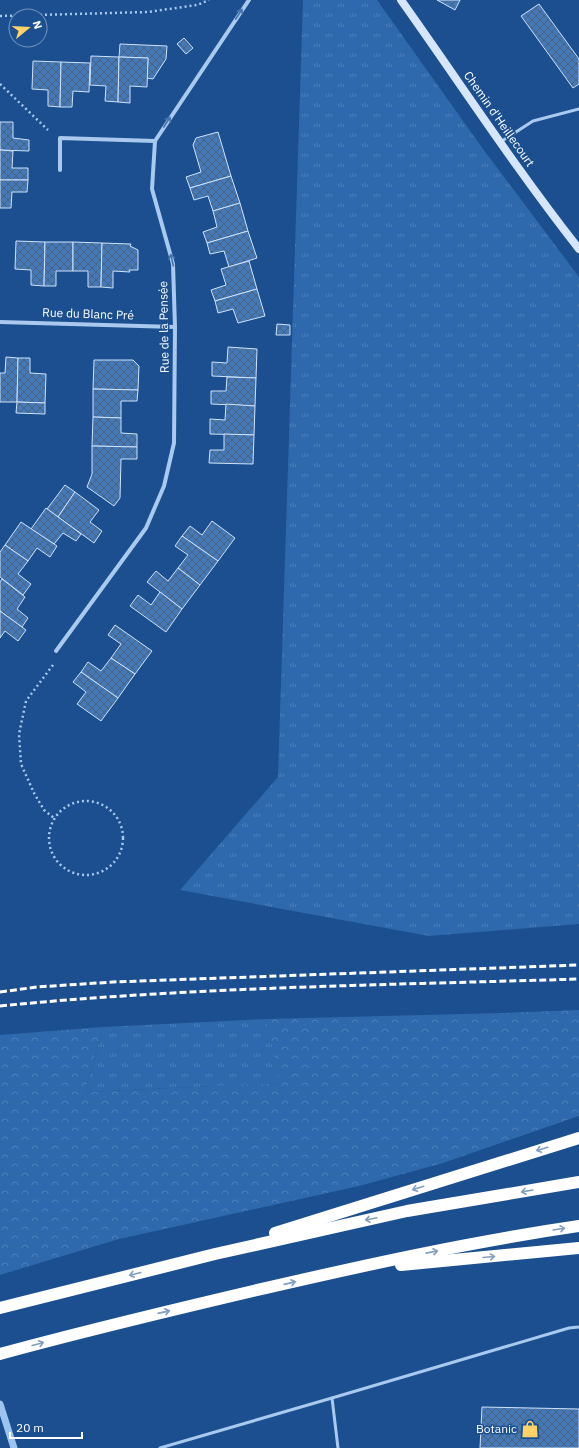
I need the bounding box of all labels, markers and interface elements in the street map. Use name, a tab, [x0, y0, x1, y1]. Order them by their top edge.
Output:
north arrow	[8, 8, 48, 48]
one-way arrow	[235, 8, 243, 19]
text: N	[30, 19, 45, 31]
street label: Chemin d'Heillecourt	[461, 68, 538, 169]
one-way arrow	[163, 117, 171, 128]
one-way arrow	[167, 254, 175, 267]
street label: Rue de la Pensée	[155, 280, 172, 373]
street label: Rue du Blanc Pré	[42, 304, 135, 323]
one-way arrow	[535, 1146, 548, 1153]
one-way arrow	[411, 1185, 424, 1192]
one-way arrow	[521, 1188, 534, 1196]
one-way arrow	[365, 1216, 378, 1224]
one-way arrow	[553, 1225, 566, 1233]
one-way arrow	[425, 1248, 438, 1256]
one-way arrow	[482, 1253, 495, 1260]
one-way arrow	[129, 1271, 142, 1278]
one-way arrow	[283, 1278, 296, 1286]
one-way arrow	[157, 1308, 170, 1316]
one-way arrow	[31, 1340, 44, 1347]
scale bar	[10, 1414, 82, 1440]
shop icon: Botanic	[520, 1419, 540, 1439]
text: 20 m	[16, 1420, 44, 1435]
place label: Botanic	[476, 1421, 517, 1436]

